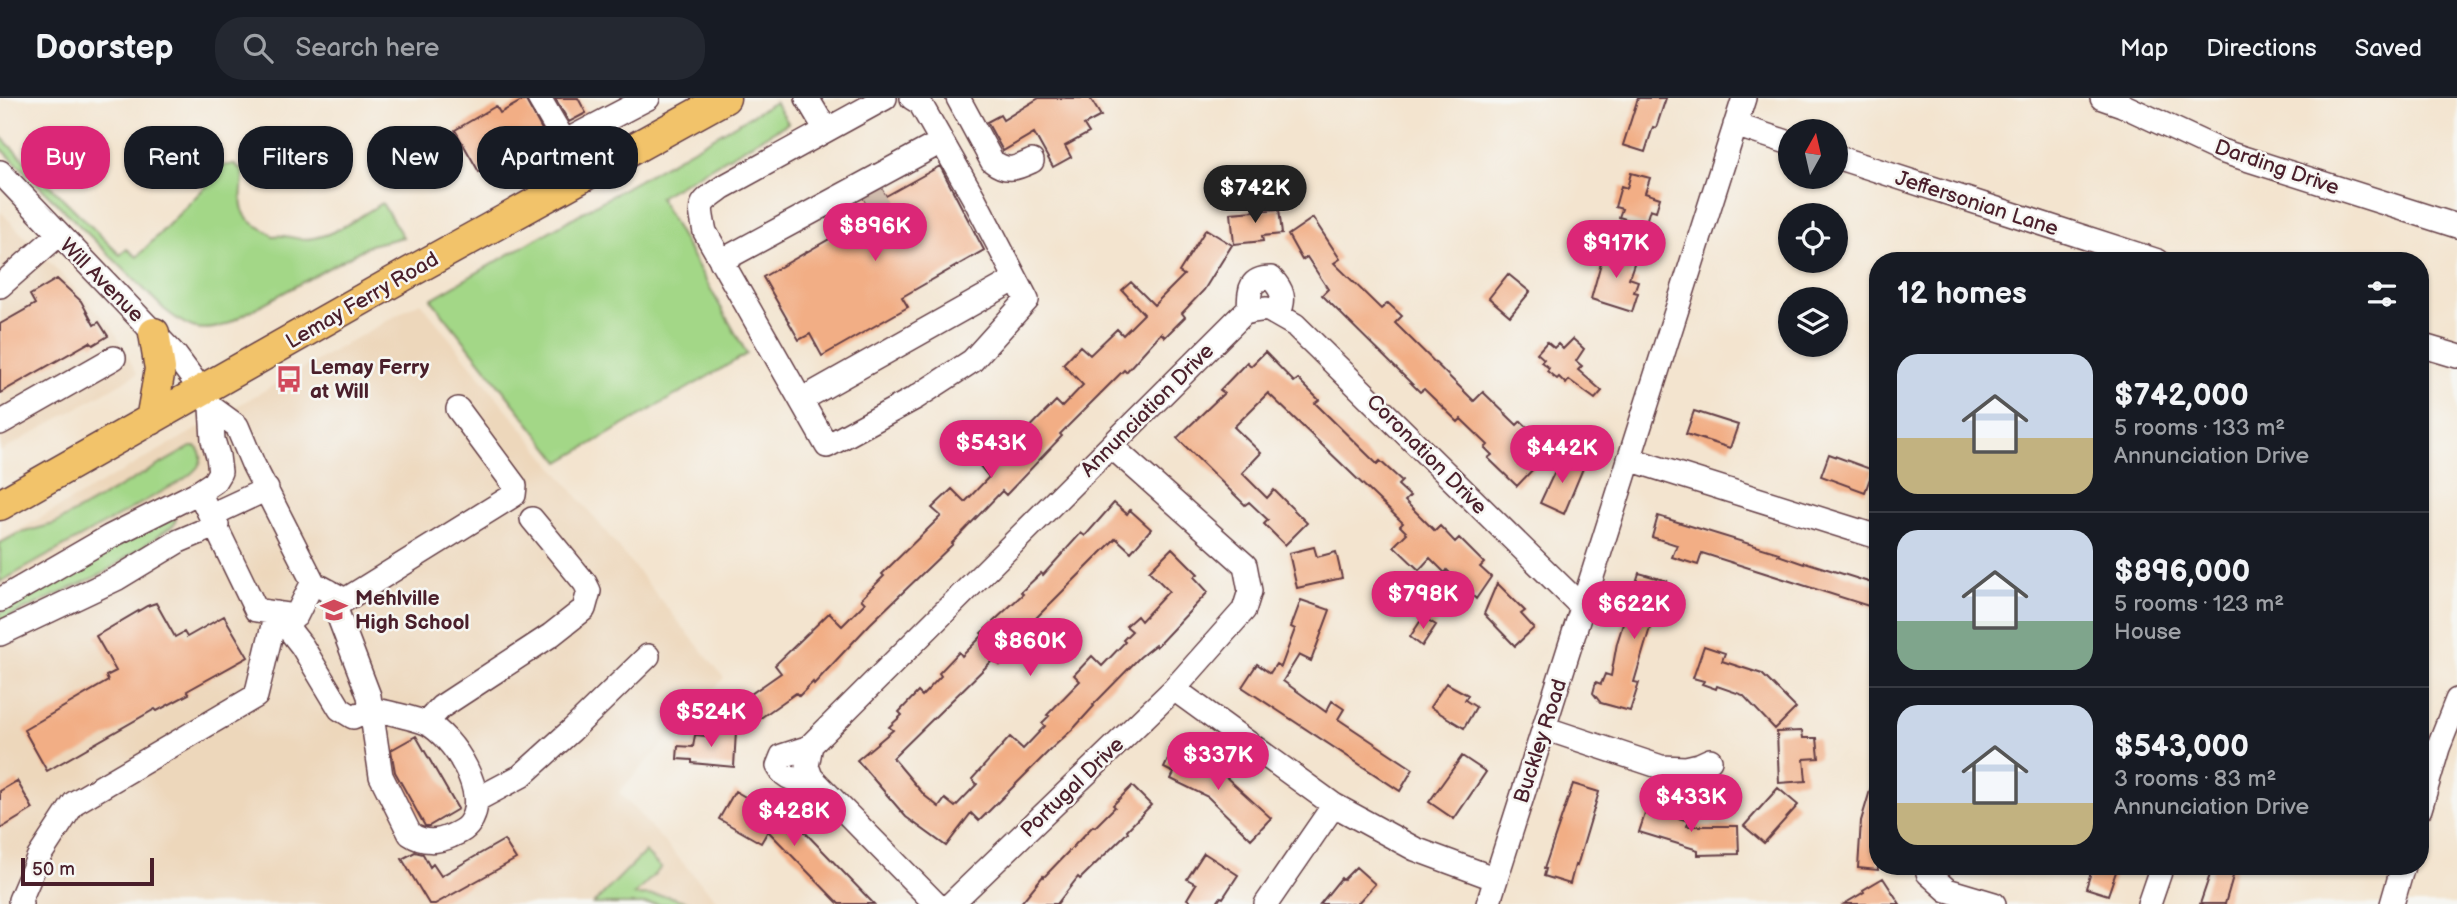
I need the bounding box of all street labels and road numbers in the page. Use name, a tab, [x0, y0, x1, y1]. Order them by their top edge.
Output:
street label: Darding Drive	[2211, 134, 2342, 200]
street label: Jeffersonian Lane	[1892, 165, 2061, 242]
street label: Will Avenue	[54, 233, 149, 328]
street label: Lemay Ferry Road	[281, 247, 443, 354]
street label: Annunciation Drive	[1076, 339, 1219, 482]
street label: Coronation Drive	[1361, 389, 1492, 520]
street label: Buckley Road	[1509, 676, 1572, 806]
street label: Portugal Drive	[1015, 732, 1129, 843]

